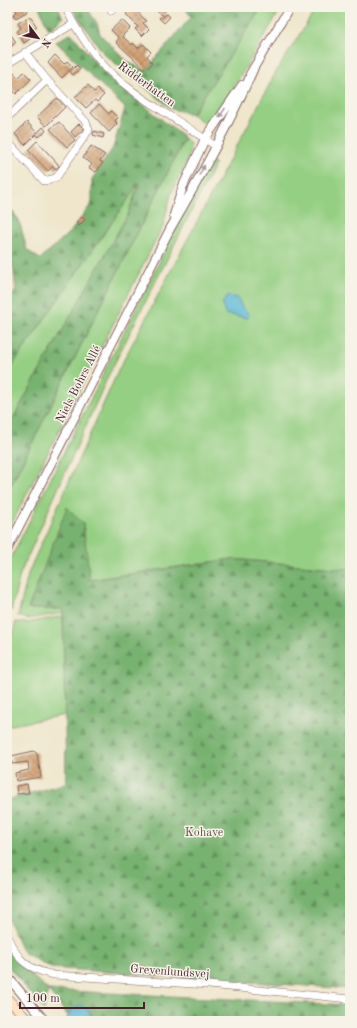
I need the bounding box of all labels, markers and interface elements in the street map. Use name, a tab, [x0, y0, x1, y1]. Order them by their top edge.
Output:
north arrow	[18, 18, 58, 58]
text: N	[38, 36, 52, 49]
street label: Ridderhatten	[116, 60, 178, 110]
one-way arrow	[218, 108, 226, 118]
one-way arrow	[199, 165, 205, 176]
street label: Niels Bohrs Allé	[54, 343, 104, 425]
park label: Kohave	[185, 827, 224, 839]
street label: Grevenlundsvej	[130, 963, 210, 981]
scale bar	[20, 984, 144, 1010]
text: 100 m	[26, 993, 60, 1005]

